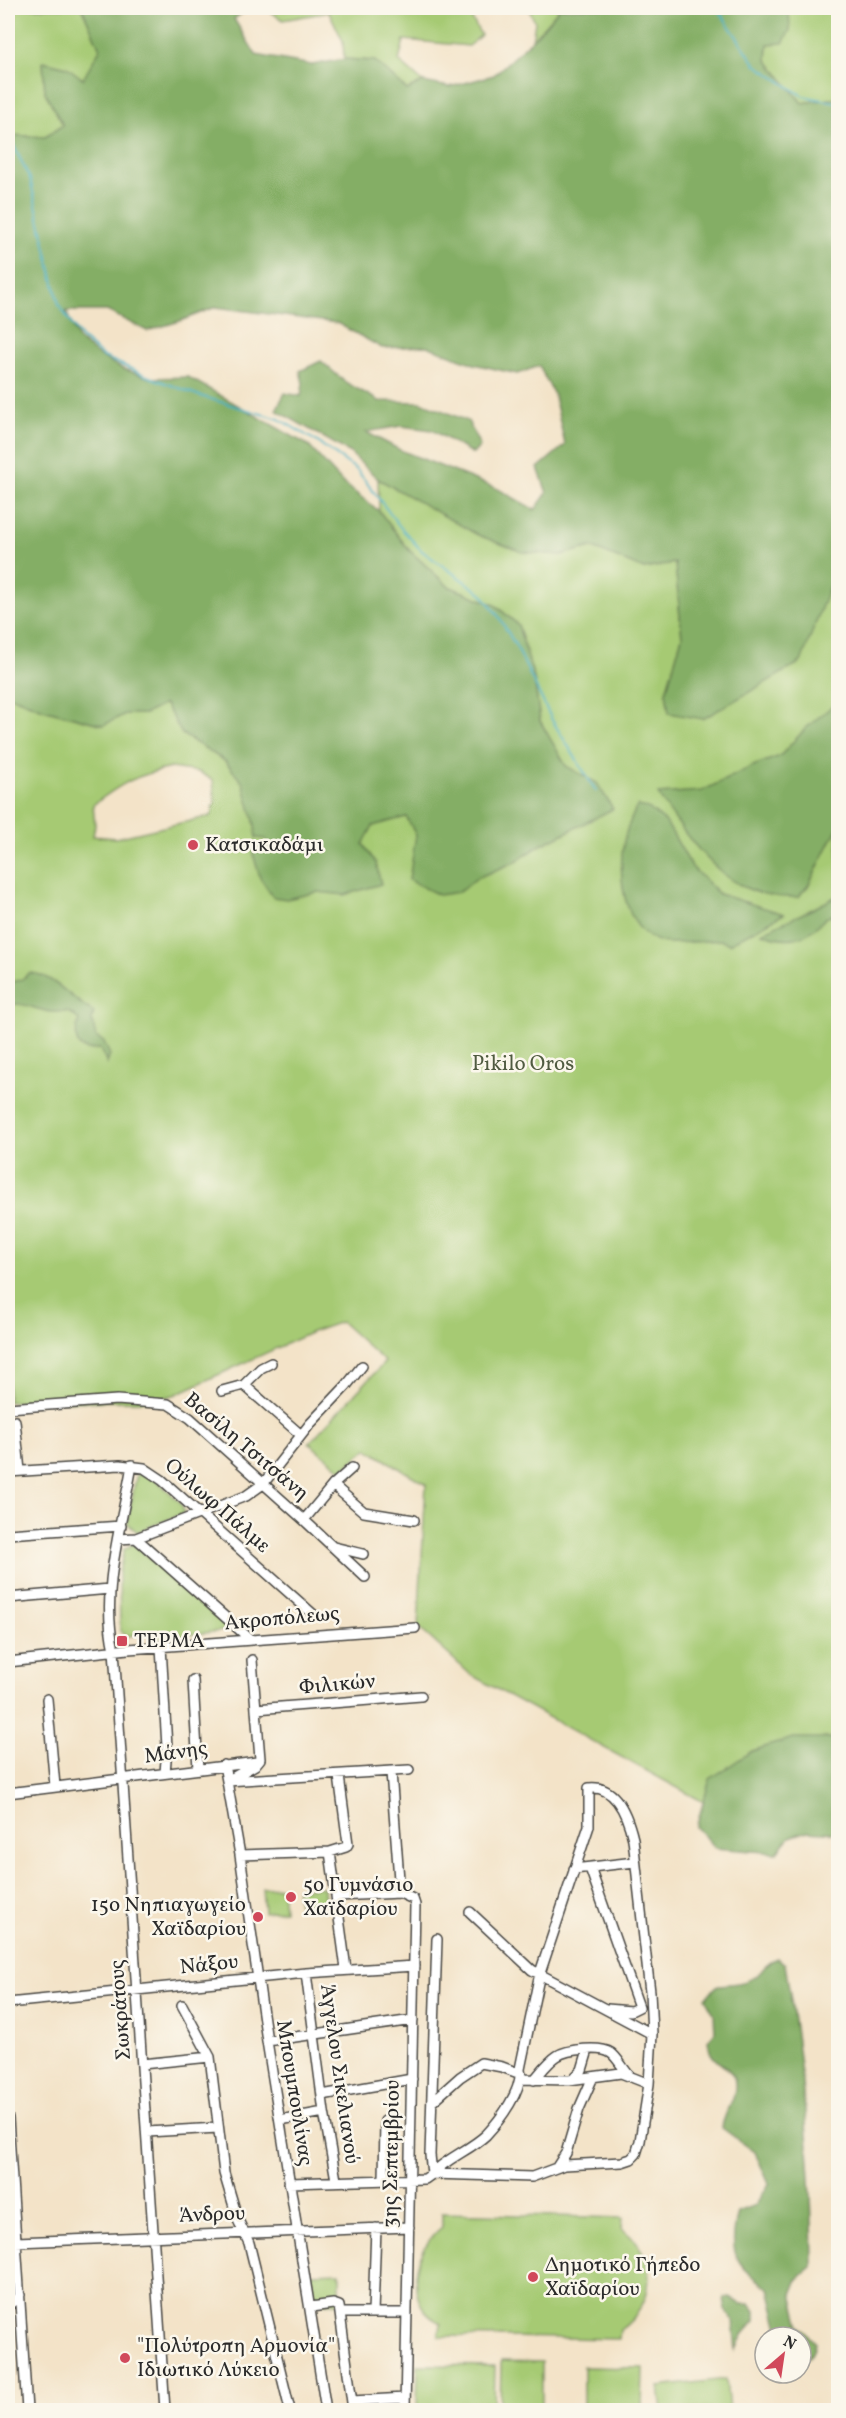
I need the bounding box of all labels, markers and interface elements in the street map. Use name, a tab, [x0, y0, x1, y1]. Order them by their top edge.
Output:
place label: Κατσικαδάμι	[205, 831, 324, 860]
marker: Κατσικαδάμι	[186, 838, 200, 852]
park label: Pikilo Oros	[472, 1050, 574, 1079]
street label: Βασίλη Τσιτσάνη	[177, 1386, 315, 1508]
street label: Ούλωφ Πάλμε	[158, 1452, 276, 1560]
street label: Ακροπόλεως	[223, 1600, 341, 1638]
place label: ΤΕΡΜΑ	[134, 1627, 205, 1656]
marker: ΤΕΡΜΑ	[115, 1634, 129, 1648]
street label: Φιλικών	[298, 1667, 376, 1703]
street label: Μάνης	[143, 1734, 209, 1772]
place label: 5ο Γυμνάσιο Χαϊδαρίου	[303, 1871, 413, 1924]
marker: 5ο Γυμνάσιο Χαϊδαρίου	[284, 1890, 298, 1904]
place label: 15ο Νηπιαγωγείο Χαϊδαρίου	[91, 1891, 246, 1944]
marker: 15ο Νηπιαγωγείο Χαϊδαρίου	[251, 1910, 265, 1924]
street label: Νάξου	[178, 1948, 240, 1982]
street label: Σωκράτους	[103, 1959, 139, 2061]
street label: Άγγελου Σικελιανού	[312, 1982, 366, 2166]
street label: Μπουμπουλίνας	[268, 2018, 320, 2168]
street label: 3ης Σεπτεμβρίου	[376, 2080, 408, 2228]
street label: Άνδρου	[178, 2199, 246, 2231]
place label: Δημοτικό Γήπεδο Χαϊδαρίου	[545, 2251, 700, 2304]
marker: Δημοτικό Γήπεδο Χαϊδαρίου	[526, 2270, 540, 2284]
north arrow	[753, 2325, 813, 2385]
text: N	[779, 2331, 800, 2356]
place label: "Πολύτροπη Αρμονία" Ιδιωτικό Λύκειο	[137, 2332, 335, 2385]
marker: "Πολύτροπη Αρμονία" Ιδιωτικό Λύκειο	[118, 2351, 132, 2365]

